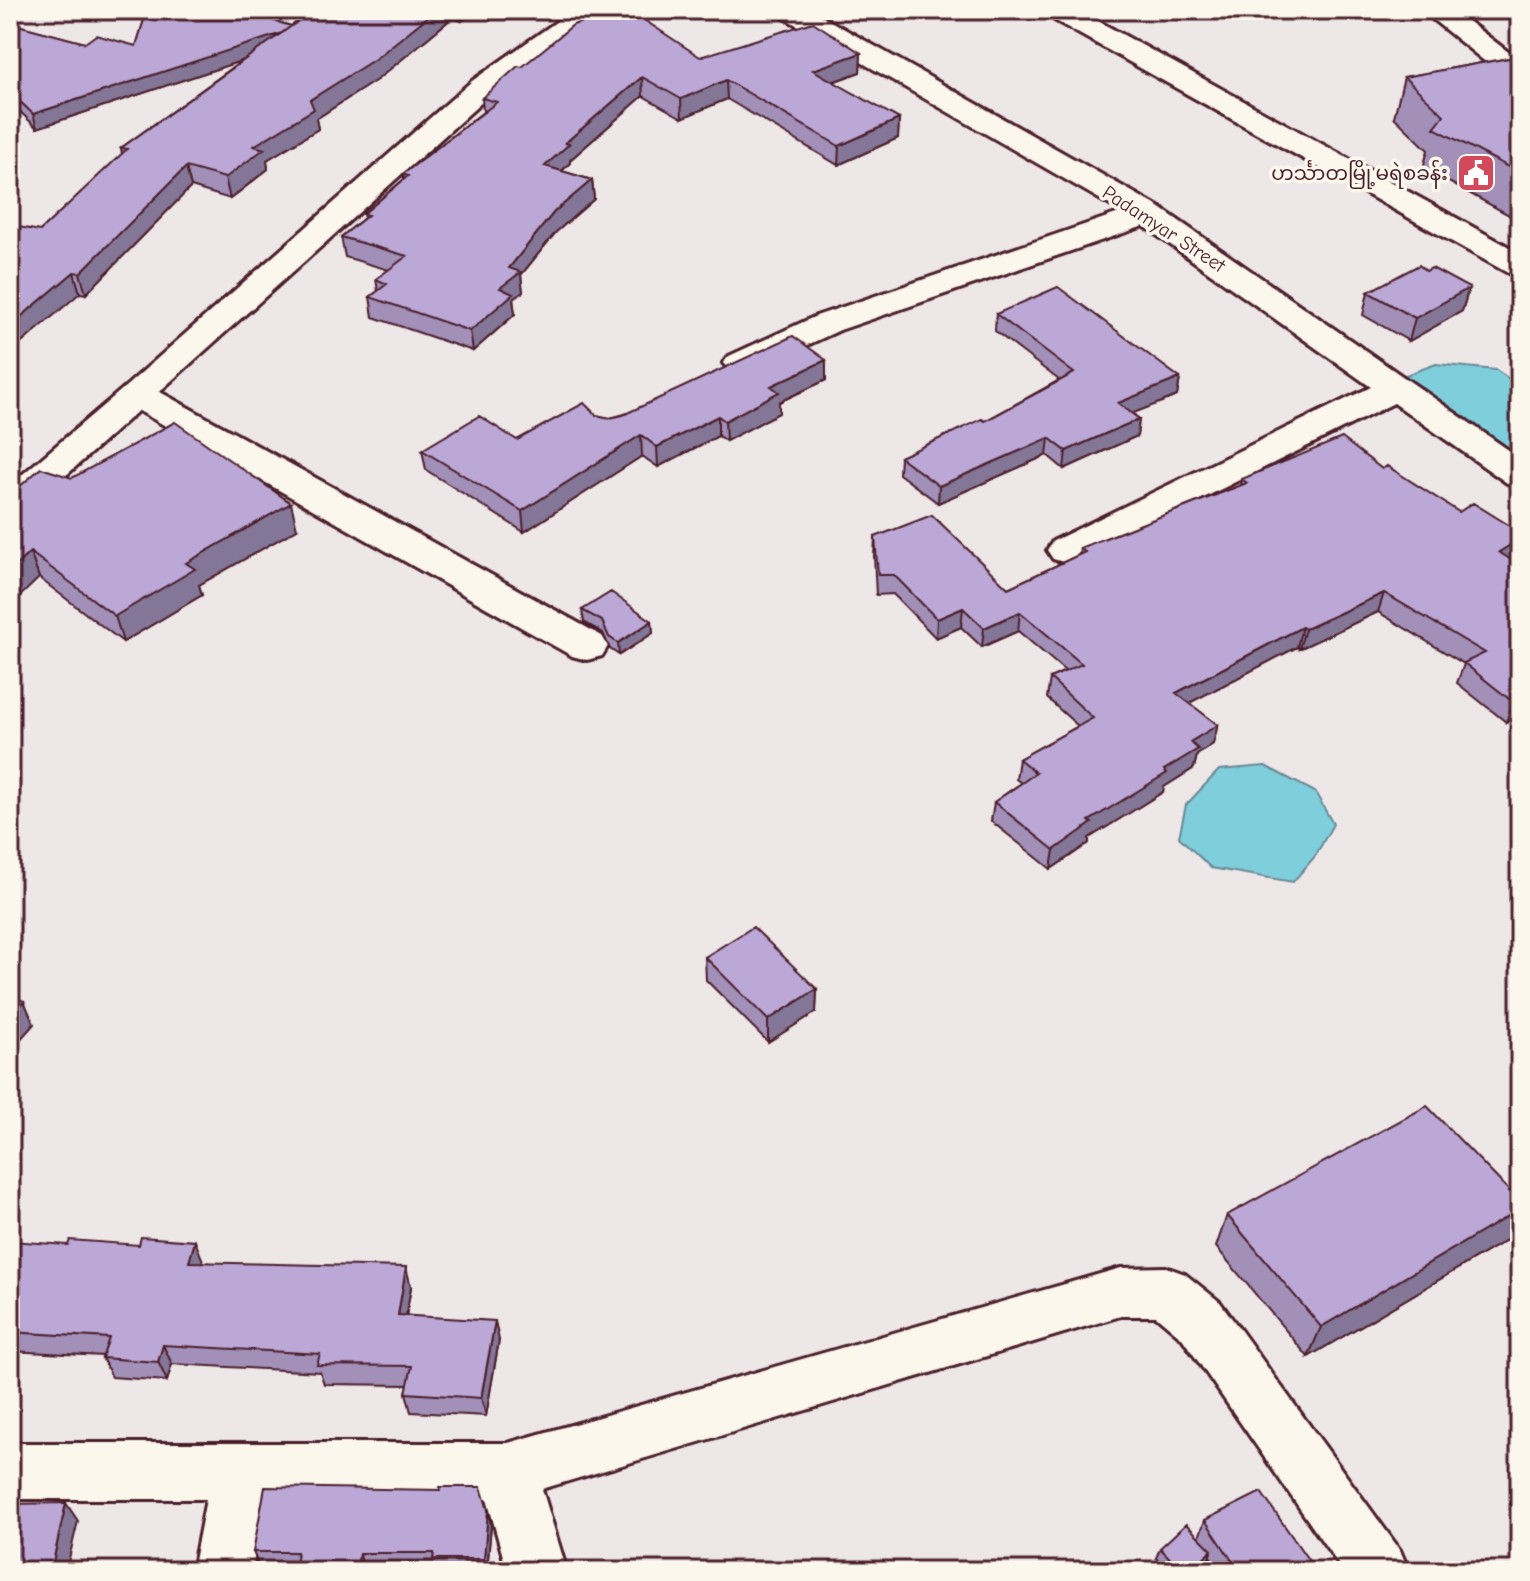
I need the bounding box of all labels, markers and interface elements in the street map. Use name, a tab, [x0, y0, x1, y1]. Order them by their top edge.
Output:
public building icon: ဟင်္သာတမြို့မရဲစခန်း	[1455, 152, 1497, 194]
place label: ဟင်္သာတမြို့မရဲစခန်း	[1271, 159, 1448, 189]
street label: Padamyar Street	[1098, 181, 1231, 278]

